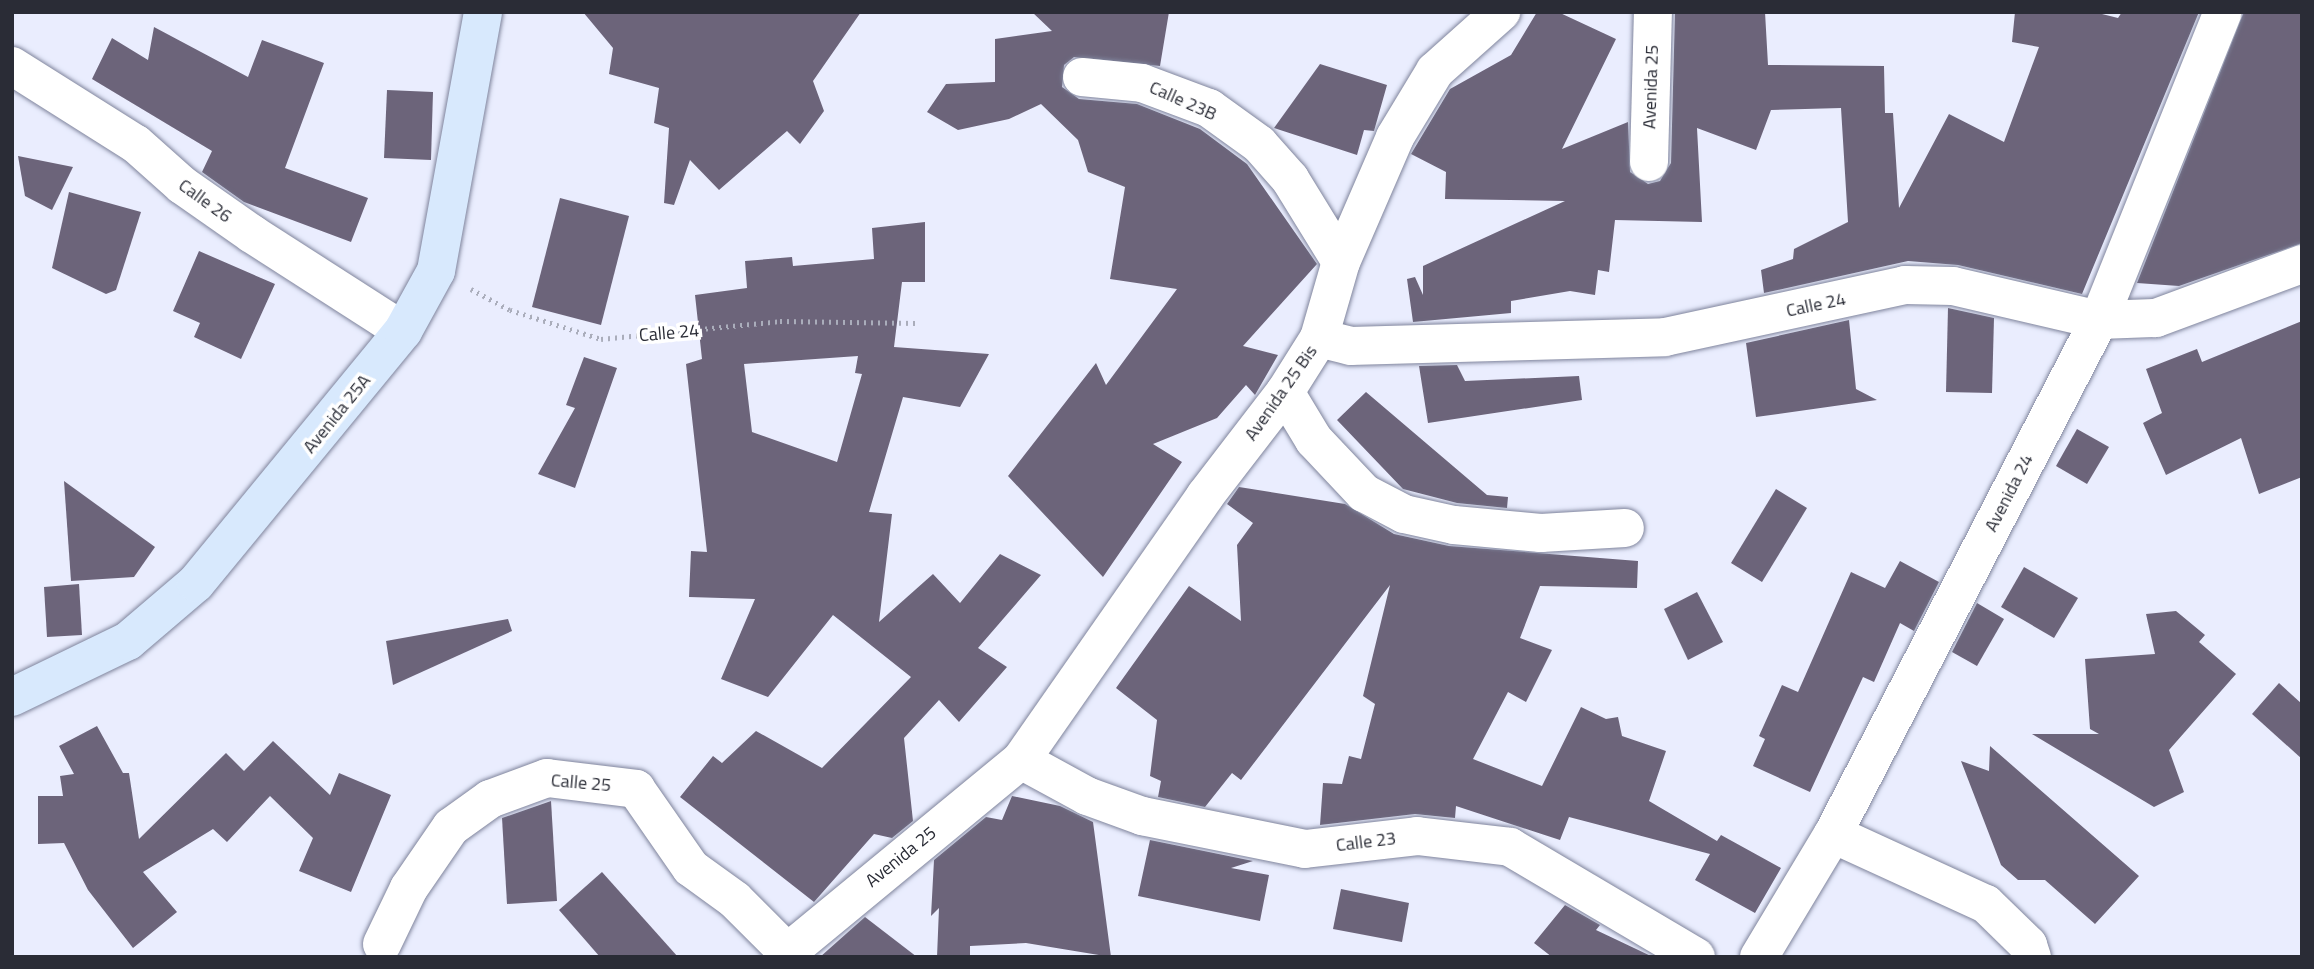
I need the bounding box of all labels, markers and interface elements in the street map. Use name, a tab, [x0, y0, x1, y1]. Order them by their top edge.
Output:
street label: Avenida 25	[1639, 45, 1663, 129]
street label: Calle 23B	[1146, 77, 1220, 125]
street label: Calle 26	[174, 175, 236, 227]
street label: Calle 24	[1784, 288, 1848, 322]
street label: Calle 24	[638, 320, 700, 346]
street label: Avenida 25 Bis	[1240, 341, 1322, 445]
street label: Avenida 25A	[299, 370, 375, 458]
street label: Avenida 24	[1980, 451, 2038, 535]
street label: Calle 25	[550, 770, 612, 796]
street label: Avenida 25	[861, 822, 941, 892]
street label: Calle 23	[1335, 828, 1397, 856]

